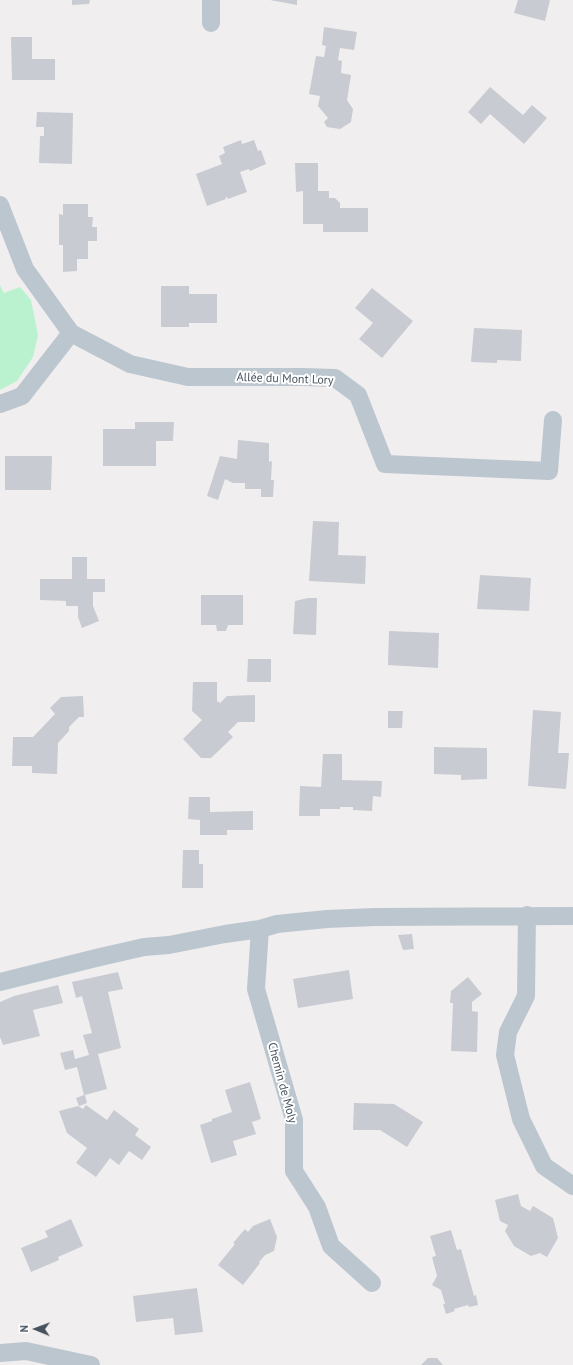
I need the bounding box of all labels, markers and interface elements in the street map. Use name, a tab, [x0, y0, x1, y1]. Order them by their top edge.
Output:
street label: Allée du Mont Lory	[236, 370, 334, 388]
street label: Chemin de Moly	[264, 1041, 300, 1125]
north arrow	[16, 1309, 56, 1349]
text: N	[17, 1325, 31, 1333]

